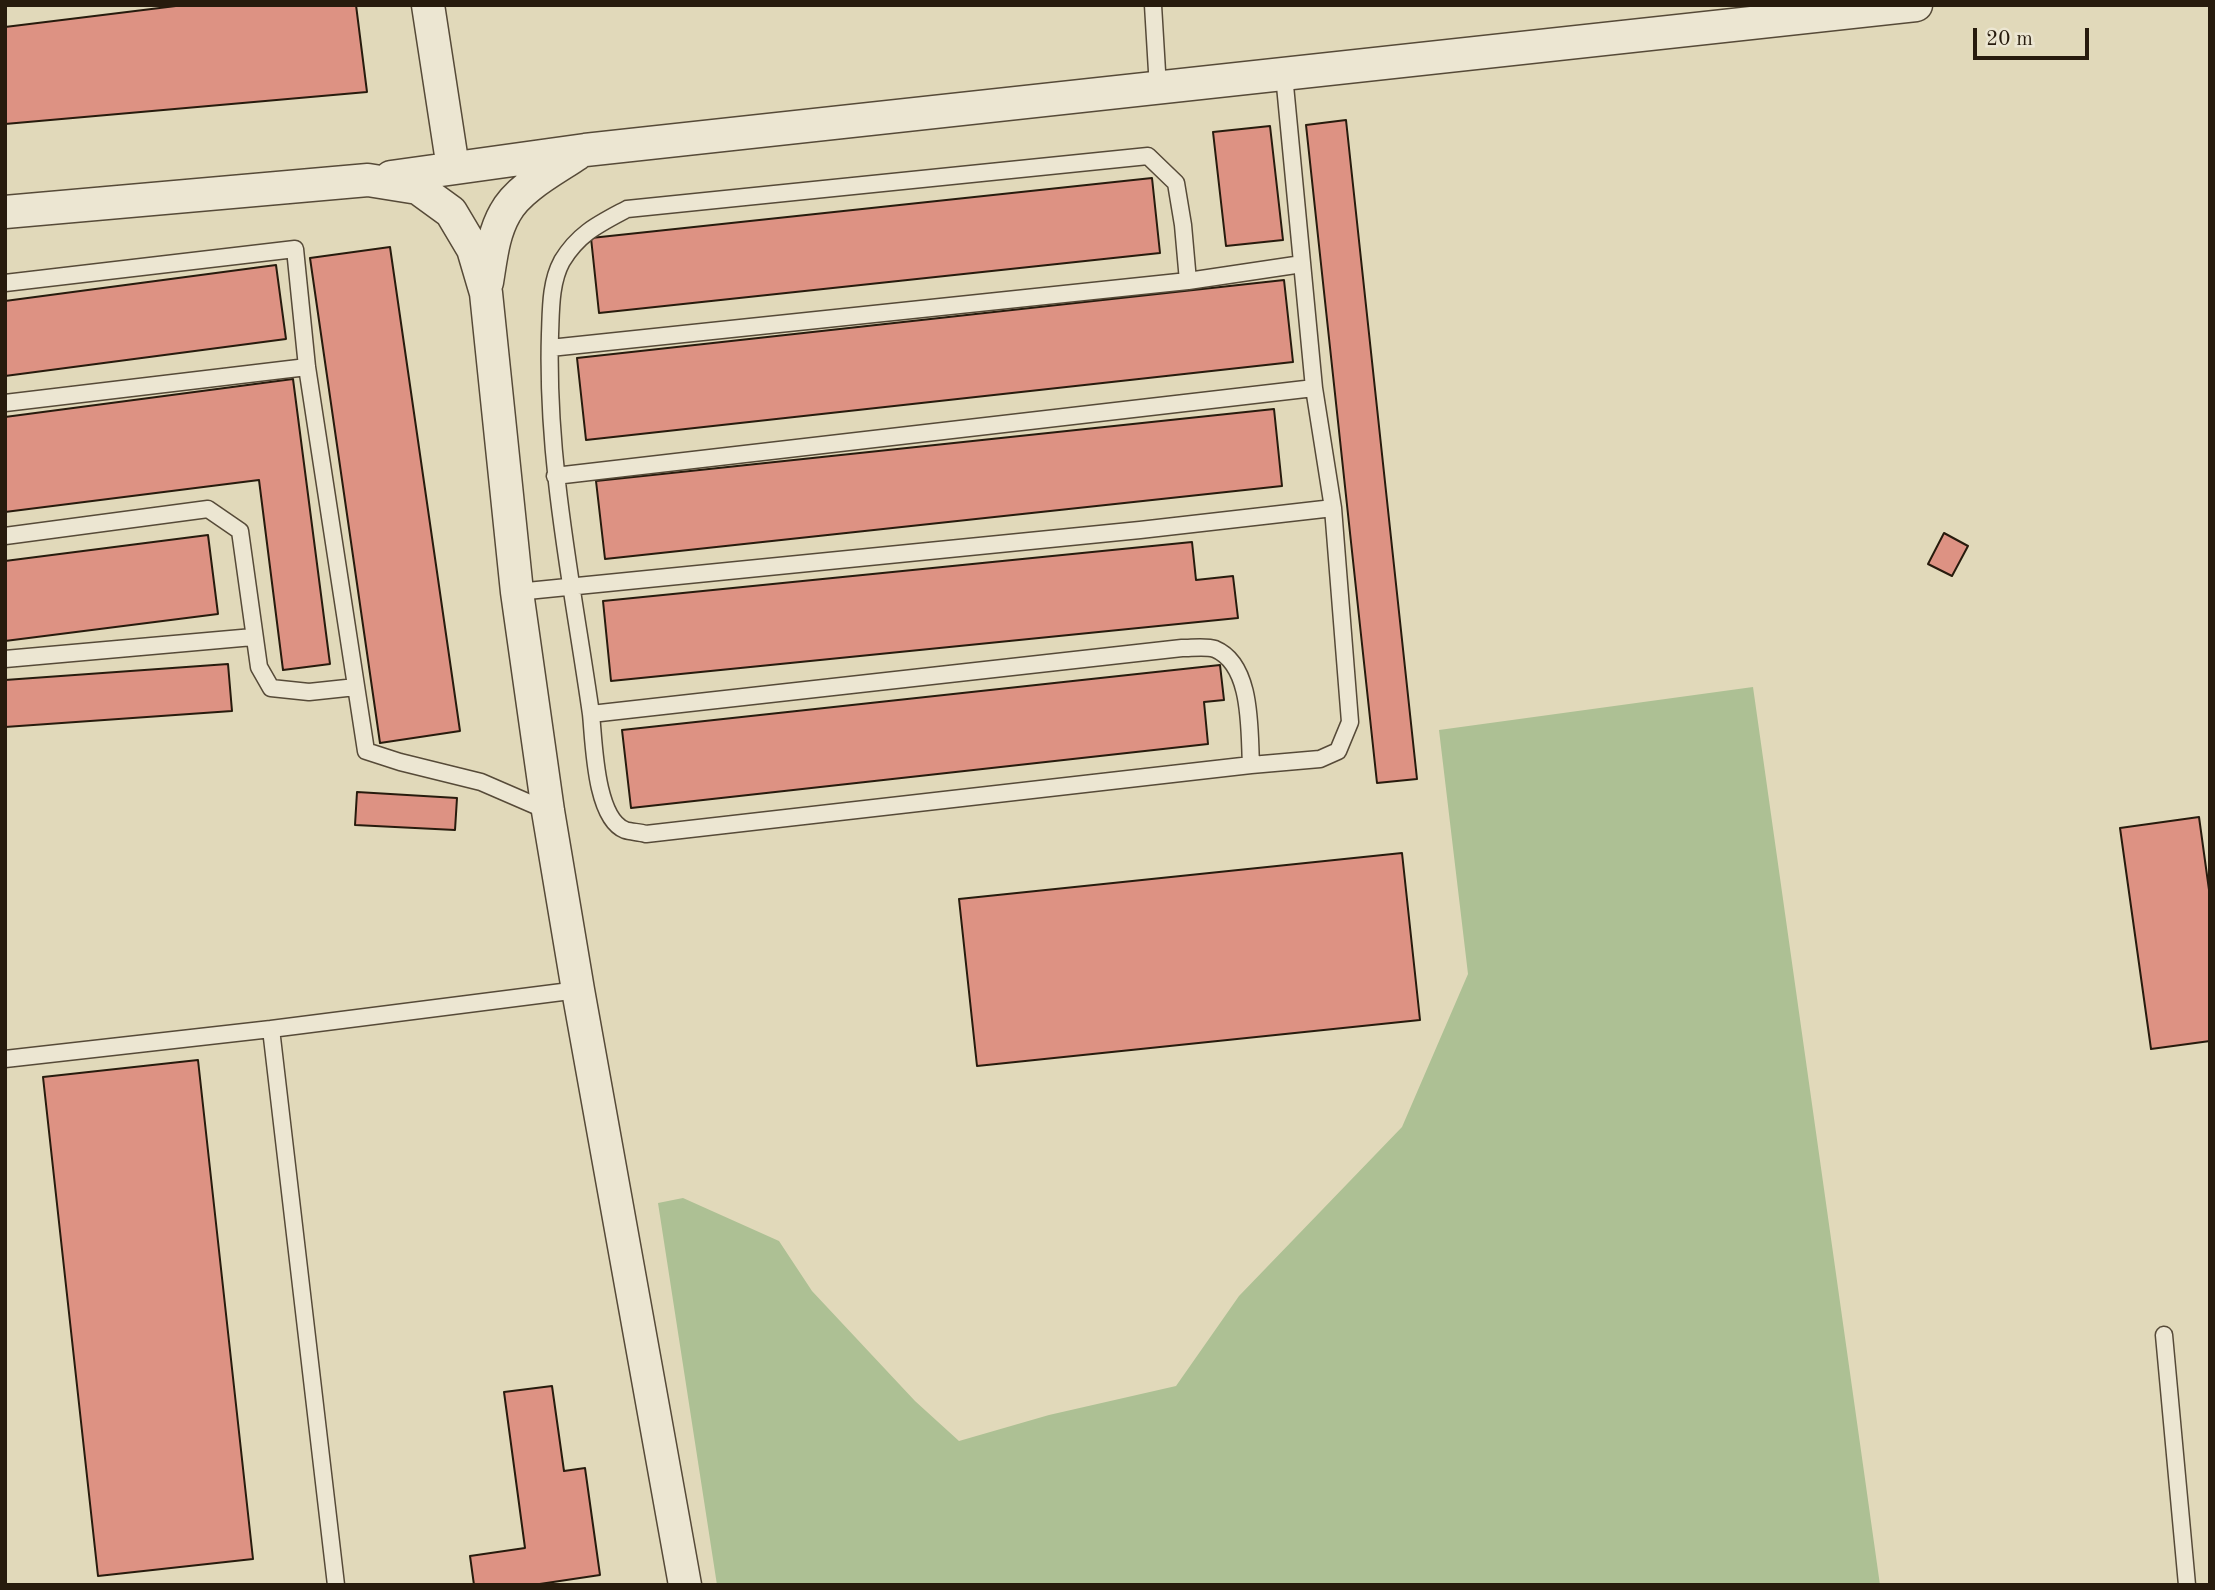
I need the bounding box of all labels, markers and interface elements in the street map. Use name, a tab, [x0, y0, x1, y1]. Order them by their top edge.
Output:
scale bar	[1977, 14, 2092, 58]
text: 20 m	[1986, 29, 2033, 50]

